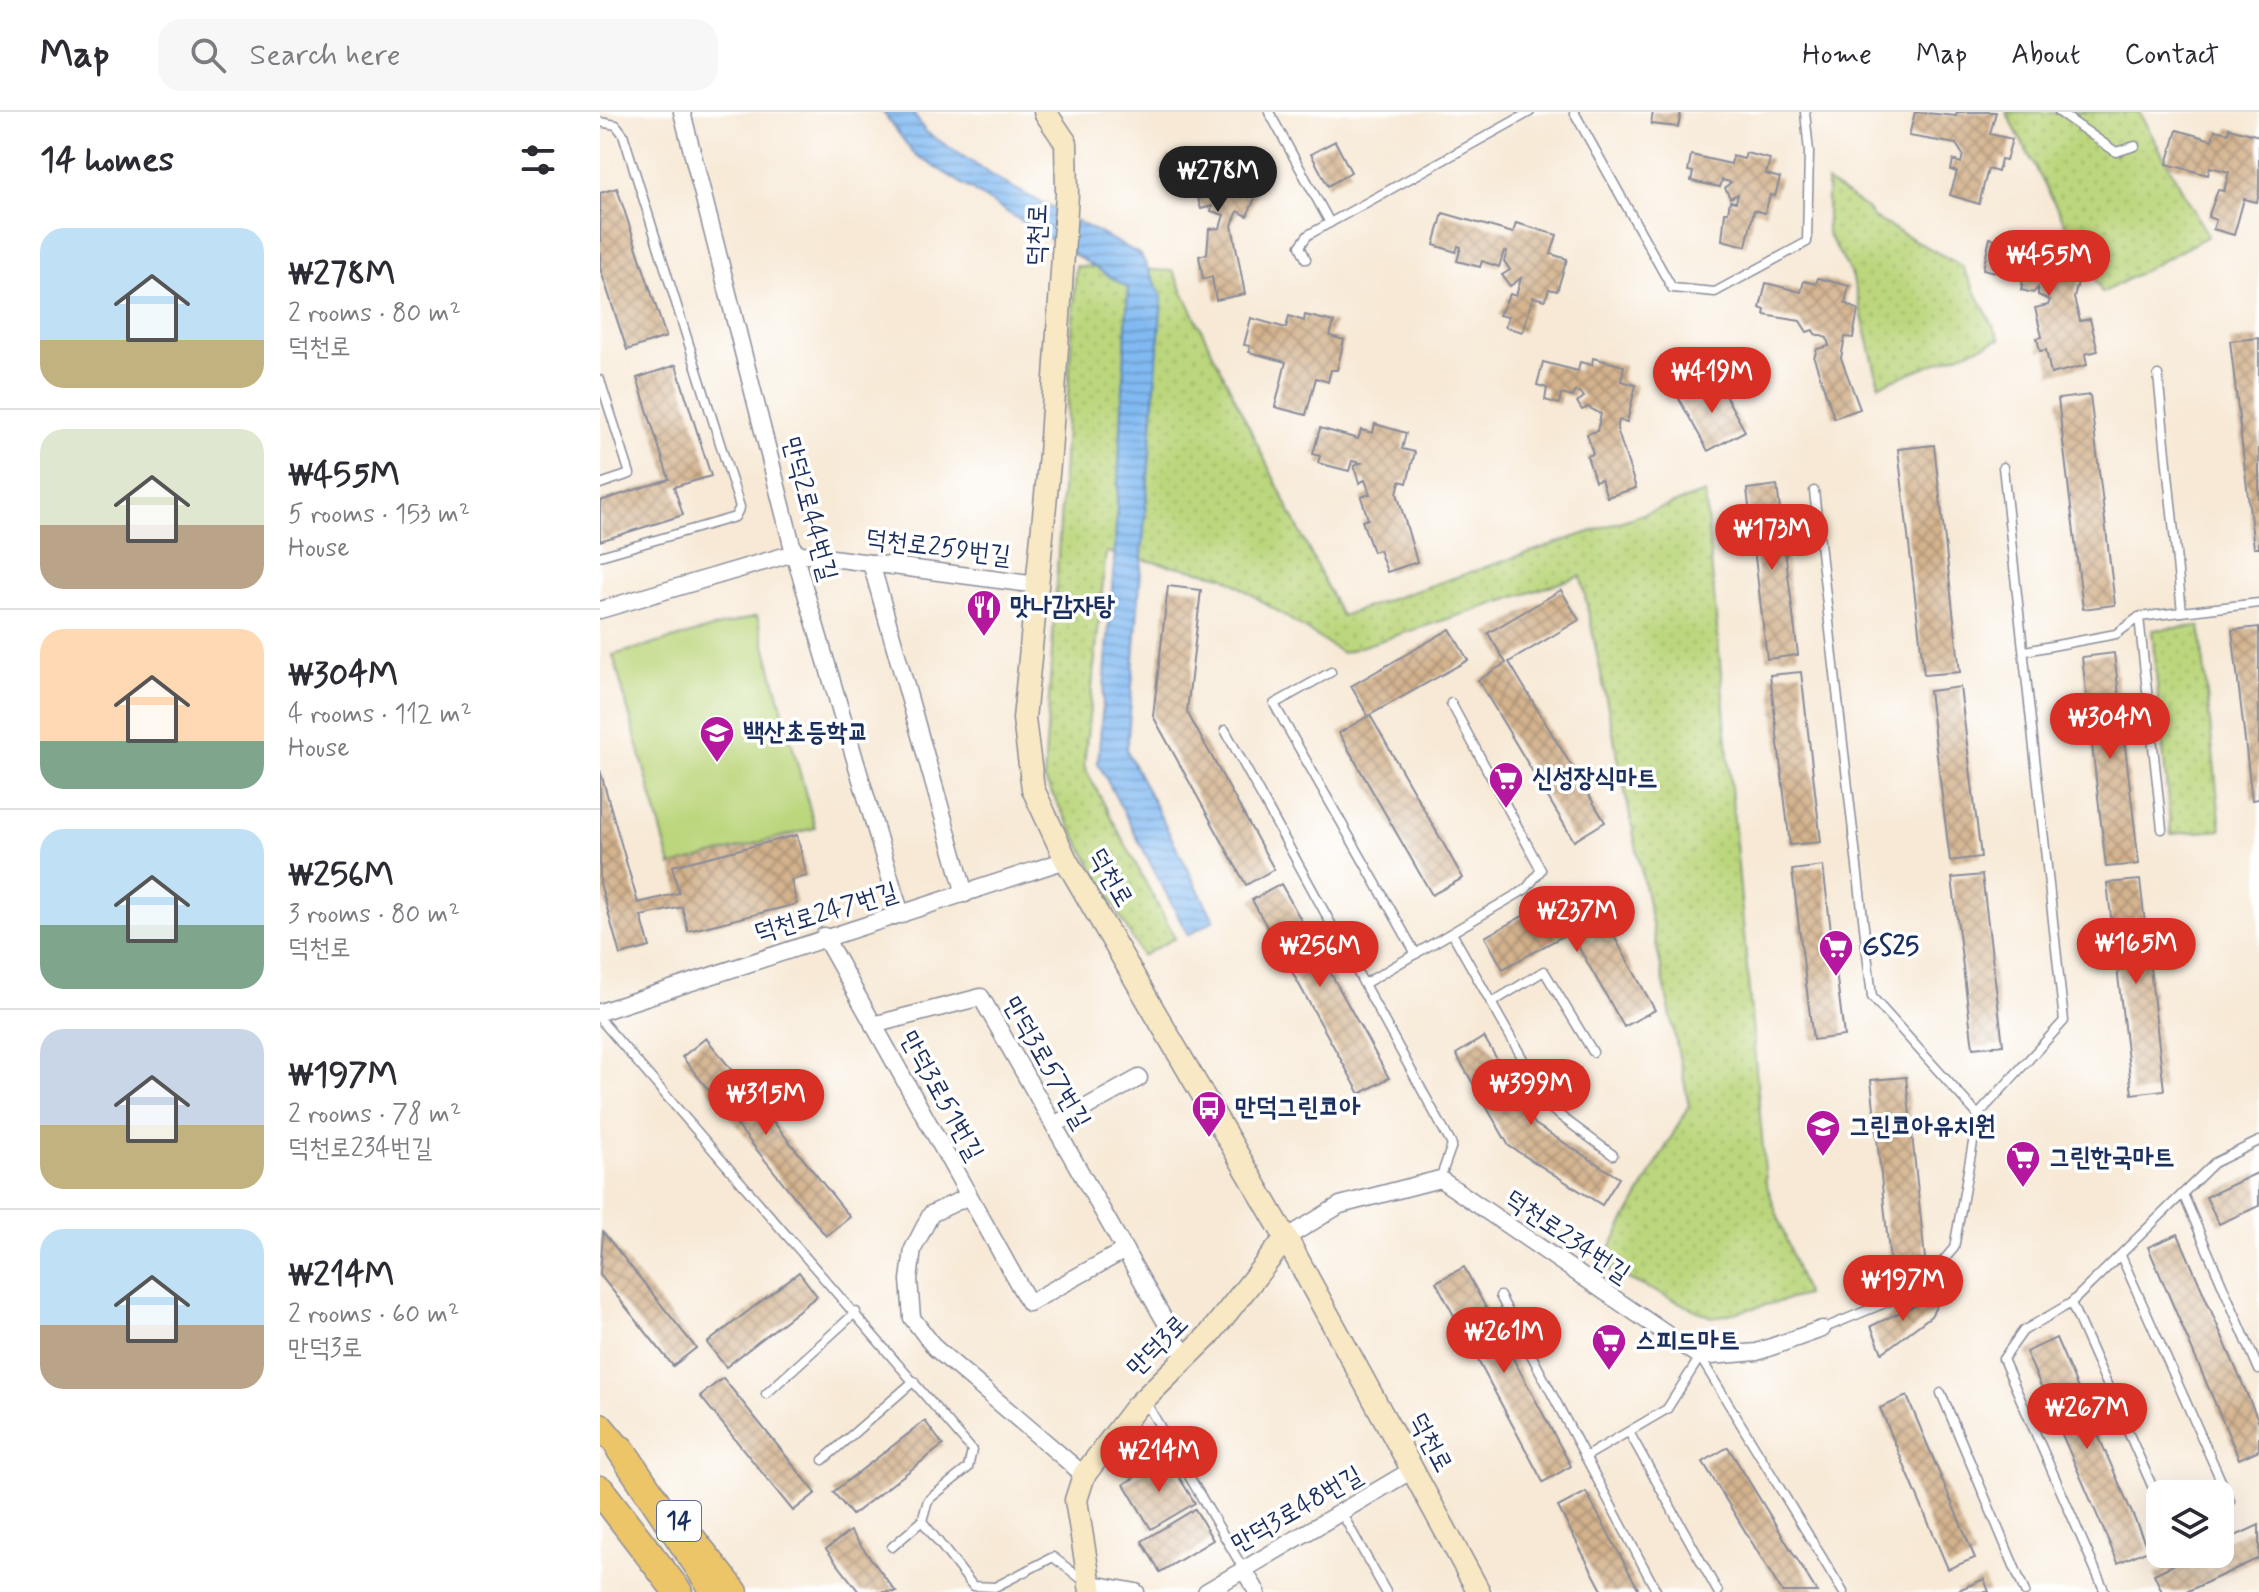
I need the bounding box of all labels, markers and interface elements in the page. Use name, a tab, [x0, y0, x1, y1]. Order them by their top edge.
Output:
search box	[158, 19, 718, 91]
text: Map	[40, 31, 110, 80]
icon: search	[186, 33, 230, 77]
text: Search here	[250, 36, 401, 75]
text: Home	[1802, 37, 1872, 74]
text: Map	[1916, 37, 1967, 74]
text: About	[2011, 37, 2080, 74]
text: Contact	[2124, 37, 2219, 74]
text: 14 homes	[40, 138, 174, 183]
icon: filters	[516, 138, 560, 182]
pin: ₩278M	[1162, 146, 1274, 214]
text: ₩278M	[1177, 155, 1259, 189]
street label: 덕천로	[1020, 203, 1056, 267]
pin: ₩455M	[1993, 230, 2105, 298]
text: ₩455M	[2006, 239, 2092, 273]
text: ₩278M	[288, 252, 395, 297]
icon: home	[104, 260, 200, 356]
text: 2 rooms · 80 m²	[288, 297, 461, 331]
text: 덕천로	[288, 331, 351, 365]
pin: ₩419M	[1656, 347, 1768, 415]
text: ₩419M	[1671, 356, 1753, 390]
street label: 만덕2로44번길	[773, 433, 845, 585]
text: ₩455M	[288, 453, 400, 498]
icon: home	[104, 461, 200, 557]
text: 5 rooms · 153 m²	[288, 498, 470, 532]
pin: ₩173M	[1716, 504, 1828, 572]
text: ₩173M	[1733, 513, 1811, 547]
street label: 덕천로259번길	[864, 522, 1012, 574]
text: House	[288, 532, 349, 566]
restaurant icon: 맛나감자탕	[965, 588, 1003, 638]
place label: 맛나감자탕	[1010, 590, 1116, 624]
text: ₩304M	[288, 653, 398, 698]
icon: home	[104, 661, 200, 757]
pin: ₩304M	[2054, 693, 2166, 761]
text: 4 rooms · 112 m²	[288, 698, 472, 732]
text: ₩304M	[2068, 702, 2152, 736]
school or university icon: 백산초등학교	[698, 714, 736, 764]
place label: 백산초등학교	[743, 716, 869, 750]
text: House	[288, 732, 349, 766]
supermarket icon: 신성장식마트	[1487, 760, 1525, 810]
place label: 신성장식마트	[1532, 762, 1658, 796]
street label: 덕천로	[1080, 842, 1140, 914]
text: ₩256M	[288, 853, 394, 898]
icon: home	[104, 861, 200, 957]
street label: 덕천로247번길	[750, 875, 902, 951]
pin: ₩237M	[1521, 886, 1633, 954]
text: ₩237M	[1537, 895, 1617, 929]
text: 3 rooms · 80 m²	[288, 898, 460, 932]
pin: ₩165M	[2080, 918, 2192, 986]
pin: ₩256M	[1264, 921, 1376, 989]
text: ₩165M	[2095, 927, 2177, 961]
supermarket icon: GS25	[1817, 928, 1855, 978]
text: ₩256M	[1280, 930, 1361, 964]
place label: GS25	[1862, 930, 1919, 964]
text: 덕천로	[288, 932, 351, 966]
street label: 만덕3로57번길	[994, 991, 1098, 1136]
street label: 만덕3로51번길	[891, 1025, 991, 1167]
text: ₩197M	[288, 1053, 398, 1098]
pin: ₩399M	[1475, 1059, 1587, 1127]
icon: home	[104, 1061, 200, 1157]
text: ₩399M	[1489, 1068, 1573, 1102]
pin: ₩315M	[710, 1069, 822, 1137]
text: ₩315M	[726, 1078, 806, 1112]
bus stop icon: 만덕그린코아	[1190, 1089, 1228, 1139]
place label: 만덕그린코아	[1235, 1091, 1361, 1125]
text: 2 rooms · 78 m²	[288, 1098, 461, 1132]
school or university icon: 그린코아유치원	[1804, 1108, 1842, 1158]
place label: 그린코아유치원	[1849, 1110, 1995, 1144]
text: 덕천로234번길	[288, 1132, 432, 1166]
supermarket icon: 그린한국마트	[2004, 1139, 2042, 1189]
place label: 그린한국마트	[2049, 1141, 2175, 1175]
street label: 덕천로234번길	[1498, 1183, 1636, 1291]
text: ₩214M	[288, 1253, 394, 1298]
pin: ₩197M	[1847, 1255, 1959, 1323]
icon: home	[104, 1261, 200, 1357]
text: ₩197M	[1861, 1264, 1945, 1298]
text: 2 rooms · 60 m²	[288, 1298, 459, 1332]
pin: ₩261M	[1448, 1307, 1560, 1375]
street label: 만덕3로	[1120, 1308, 1196, 1384]
text: ₩261M	[1464, 1316, 1544, 1350]
supermarket icon: 스피드마트	[1590, 1322, 1628, 1372]
place label: 스피드마트	[1635, 1324, 1740, 1358]
text: 만덕3로	[288, 1332, 363, 1366]
pin: ₩267M	[2031, 1383, 2143, 1451]
text: ₩267M	[2045, 1392, 2129, 1426]
street label: 덕천로	[1400, 1407, 1460, 1479]
pin: ₩214M	[1103, 1426, 1215, 1494]
text: ₩214M	[1118, 1435, 1200, 1469]
street label: 만덕3로48번길	[1225, 1459, 1369, 1561]
map controls	[2146, 1480, 2234, 1568]
button: layers	[2146, 1480, 2234, 1568]
road number: 14	[657, 1501, 701, 1541]

